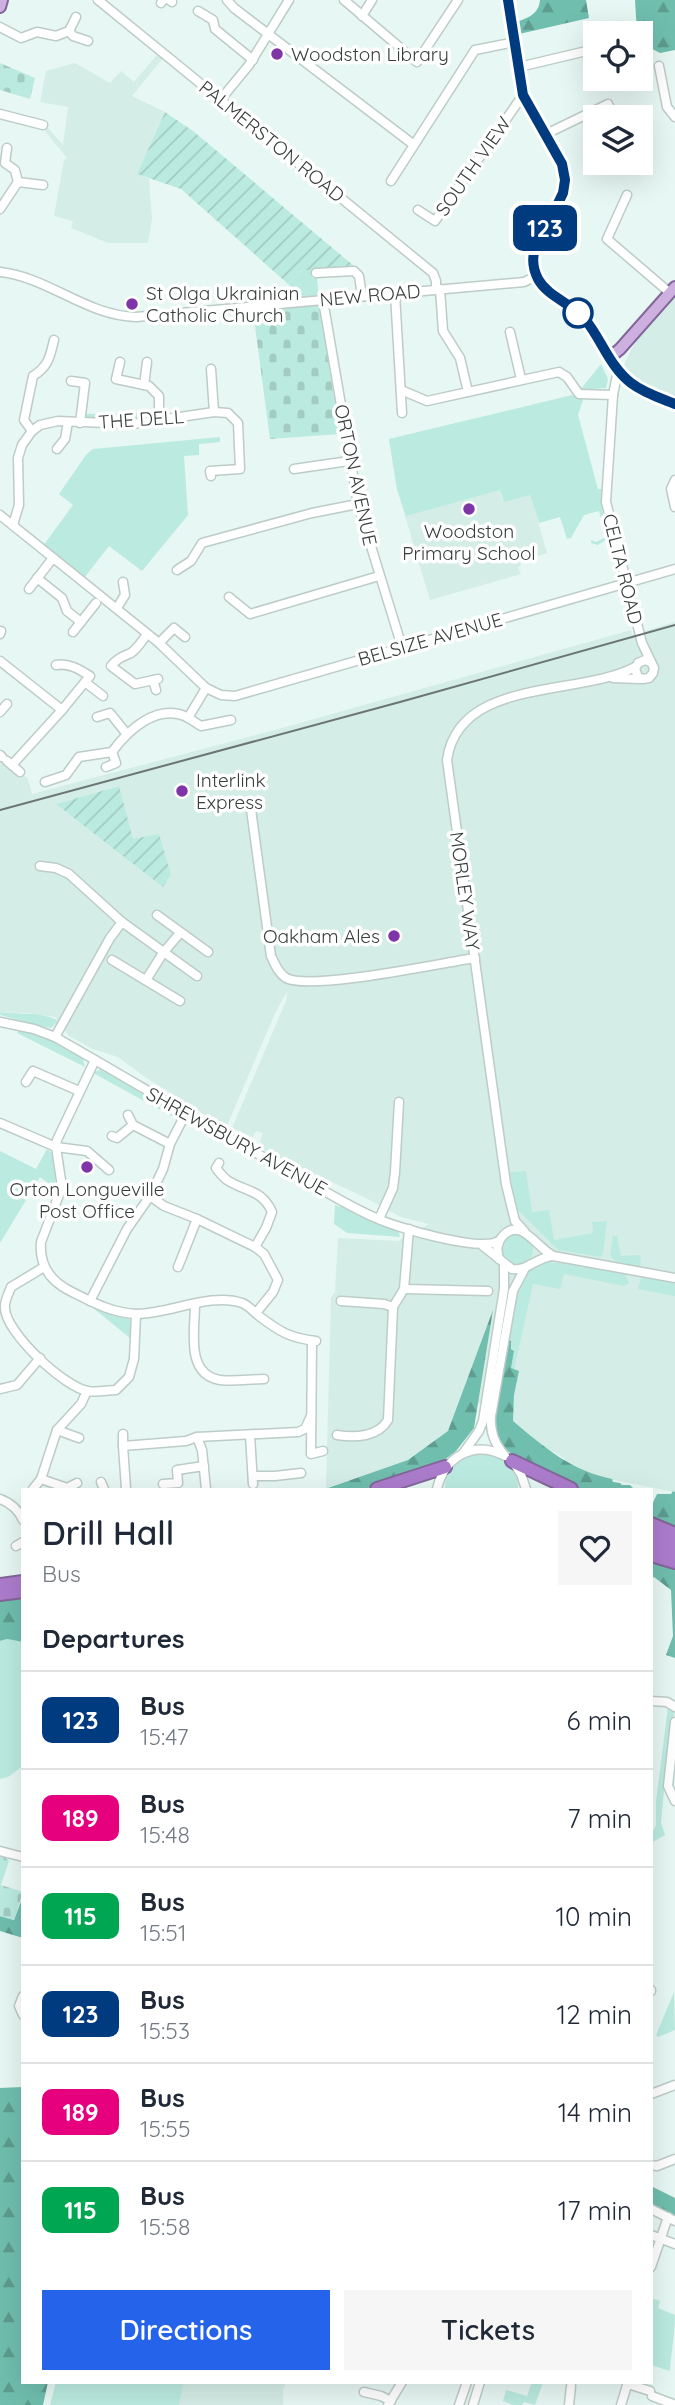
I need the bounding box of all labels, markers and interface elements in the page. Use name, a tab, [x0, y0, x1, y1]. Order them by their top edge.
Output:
map controls	[583, 21, 653, 175]
button: locate	[583, 21, 653, 91]
place label: Woodston Library	[291, 42, 449, 66]
marker: Woodston Library	[269, 46, 285, 62]
street label: PALMERSTON ROAD	[194, 75, 350, 207]
button: layers	[583, 105, 653, 175]
street label: SOUTH VIEW	[430, 112, 516, 220]
line badge: 123	[505, 205, 585, 251]
text: 123	[527, 213, 563, 243]
street label: NEW ROAD	[319, 279, 421, 311]
place label: St Olga Ukrainian Catholic Church	[146, 281, 299, 327]
marker: St Olga Ukrainian Catholic Church	[124, 296, 140, 312]
unlabelled marker	[563, 298, 593, 328]
street label: ORTON AVENUE	[329, 402, 383, 548]
street label: THE DELL	[97, 404, 185, 434]
marker: Woodston Primary School	[461, 501, 477, 517]
street label: CELTA ROAD	[598, 511, 648, 627]
place label: Woodston Primary School	[402, 519, 536, 565]
street label: BELSIZE AVENUE	[355, 607, 505, 671]
place label: Interlink Express	[196, 768, 266, 814]
marker: Interlink Express	[174, 783, 190, 799]
street label: MORLEY WAY	[445, 830, 485, 952]
place label: Oakham Ales	[263, 924, 380, 948]
marker: Oakham Ales	[386, 928, 402, 944]
street label: SHREWSBURY AVENUE	[142, 1081, 332, 1201]
marker: Orton Longueville Post Office	[79, 1159, 95, 1175]
place label: Orton Longueville Post Office	[10, 1177, 164, 1223]
button: heart	[558, 1511, 632, 1585]
text: Drill Hall	[42, 1512, 174, 1553]
text: Bus	[42, 1559, 81, 1588]
text: Departures	[42, 1622, 185, 1655]
text: Bus	[140, 1689, 185, 1722]
text: 6 min	[567, 1704, 632, 1737]
text: 123	[63, 1705, 98, 1735]
text: 15:47	[140, 1722, 189, 1751]
text: Bus	[140, 1787, 185, 1820]
text: 7 min	[567, 1802, 632, 1835]
text: 189	[62, 1803, 99, 1833]
text: 15:48	[140, 1820, 190, 1849]
text: Bus	[140, 1885, 185, 1918]
text: 10 min	[556, 1900, 632, 1933]
text: 115	[64, 1901, 97, 1931]
text: 15:51	[140, 1918, 186, 1947]
text: Bus	[140, 1983, 185, 2016]
text: 12 min	[557, 1998, 632, 2031]
text: 123	[63, 1999, 98, 2029]
text: 15:53	[140, 2016, 190, 2045]
text: Bus	[140, 2081, 185, 2114]
text: 14 min	[558, 2096, 632, 2129]
text: 189	[62, 2097, 99, 2127]
text: 15:55	[140, 2114, 190, 2143]
text: Bus	[140, 2179, 185, 2212]
text: 17 min	[558, 2194, 632, 2227]
text: 115	[64, 2195, 97, 2225]
text: 15:58	[140, 2212, 190, 2241]
button: Directions	[42, 2290, 330, 2370]
button: Tickets	[344, 2290, 632, 2370]

